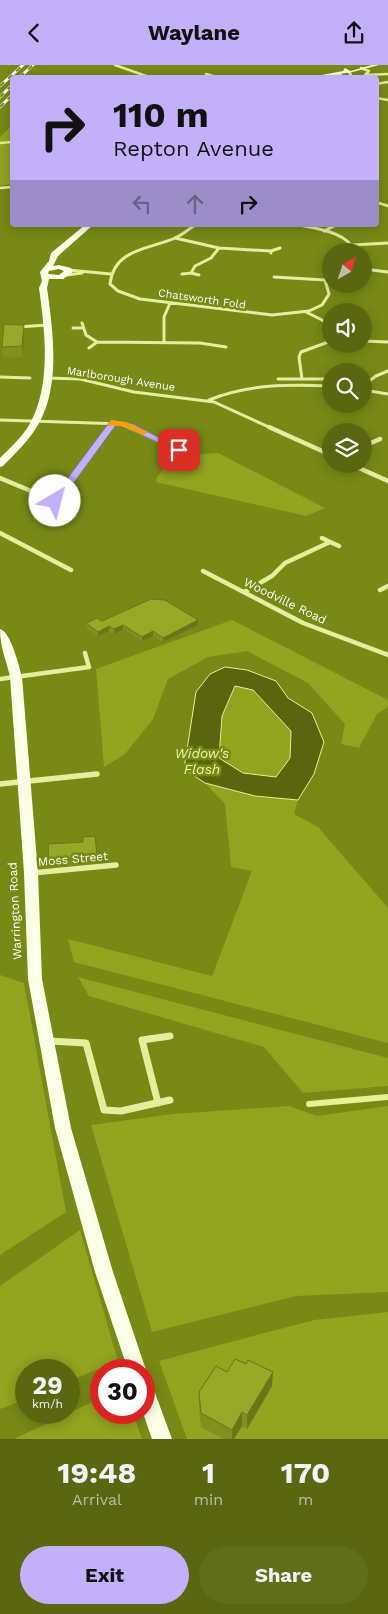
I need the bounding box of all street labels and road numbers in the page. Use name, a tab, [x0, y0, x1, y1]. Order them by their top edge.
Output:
street label: Chatsworth Fold	[157, 286, 247, 312]
street label: Marlborough Avenue	[66, 364, 176, 394]
street label: Woodville Road	[241, 575, 329, 627]
street label: Moss Street	[37, 849, 109, 869]
street label: Warrington Road	[5, 862, 25, 960]

